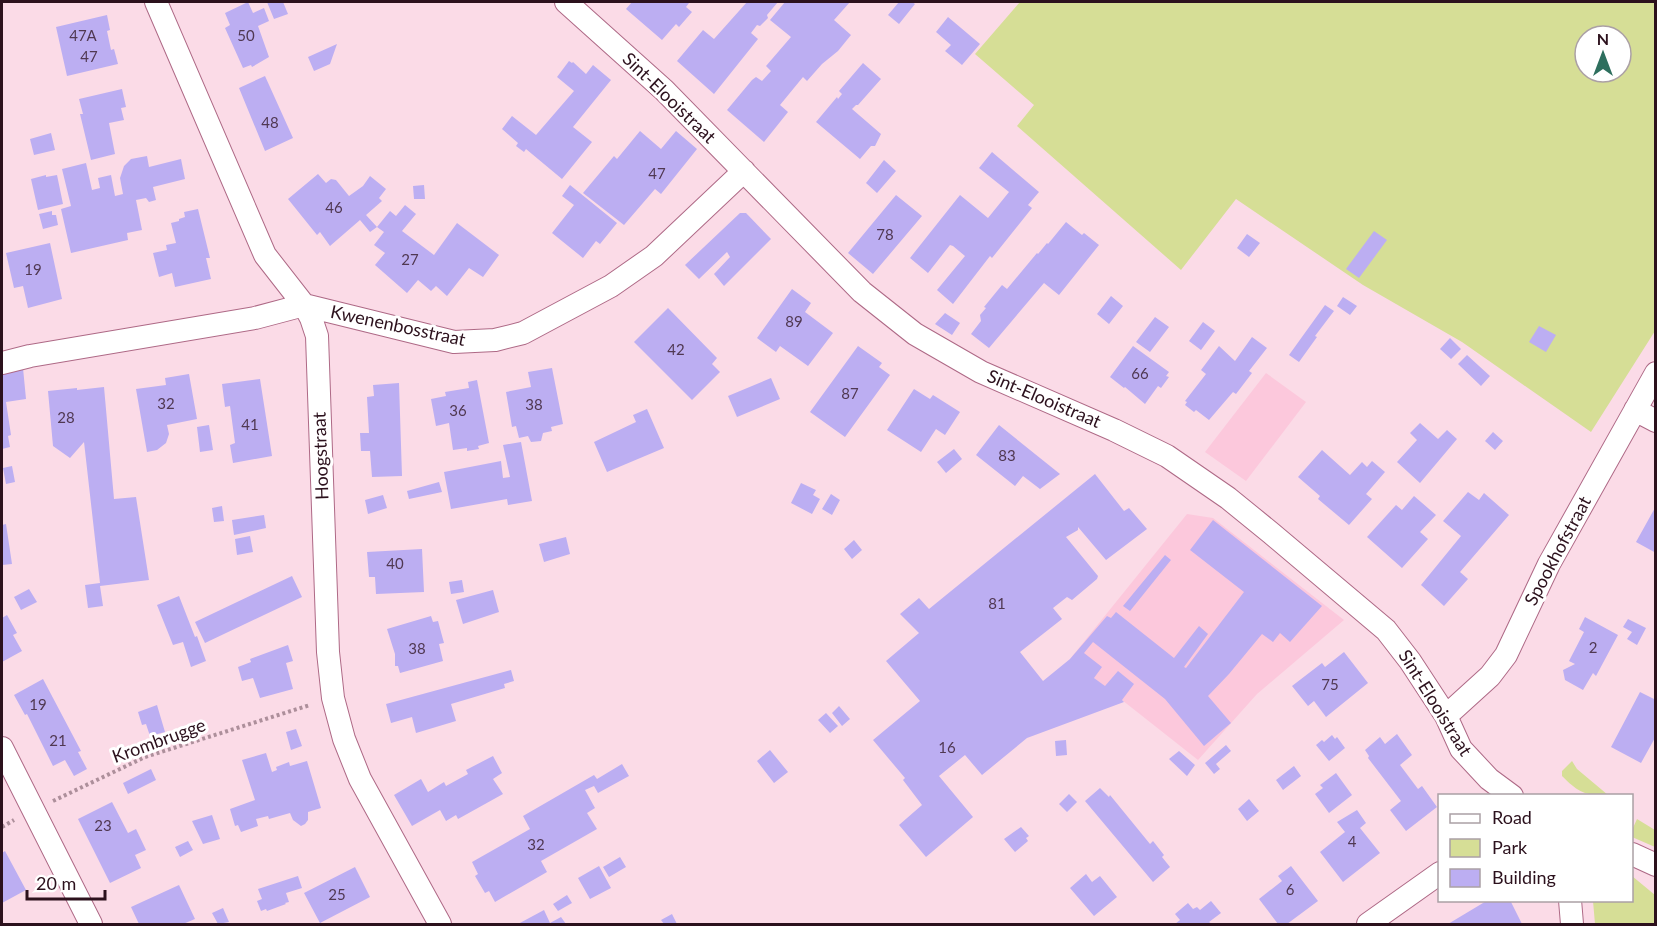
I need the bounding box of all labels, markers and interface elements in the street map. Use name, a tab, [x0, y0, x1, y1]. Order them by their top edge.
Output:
north arrow	[1573, 24, 1633, 84]
house number: 47A	[69, 26, 98, 44]
house number: 50	[237, 26, 255, 44]
text: N	[1597, 29, 1609, 48]
house number: 47	[80, 47, 98, 65]
street label: Sint-Elooistraat	[618, 47, 721, 148]
house number: 48	[261, 113, 279, 131]
house number: 47	[648, 164, 666, 182]
house number: 46	[325, 198, 343, 216]
house number: 78	[876, 225, 894, 243]
house number: 27	[401, 250, 419, 268]
house number: 19	[24, 260, 42, 278]
street label: Kwenenbosstraat	[329, 300, 468, 350]
house number: 89	[785, 312, 803, 330]
house number: 42	[667, 340, 685, 358]
street label: Sint-Elooistraat	[984, 364, 1105, 432]
house number: 66	[1131, 364, 1149, 382]
house number: 87	[841, 384, 859, 402]
house number: 32	[157, 394, 175, 412]
house number: 38	[525, 395, 543, 413]
house number: 36	[449, 401, 467, 419]
house number: 28	[57, 408, 75, 426]
street label: Hoogstraat	[307, 411, 333, 500]
house number: 41	[241, 415, 259, 433]
house number: 83	[998, 446, 1016, 464]
street label: Spookhofstraat	[1519, 492, 1595, 609]
house number: 40	[386, 554, 404, 572]
house number: 81	[988, 594, 1006, 612]
house number: 2	[1589, 638, 1597, 656]
house number: 38	[408, 639, 426, 657]
street label: Sint-Elooistraat	[1394, 645, 1478, 760]
house number: 75	[1321, 675, 1339, 693]
house number: 19	[29, 695, 47, 713]
street label: Krombrugge	[109, 713, 208, 767]
house number: 21	[49, 731, 67, 749]
house number: 16	[938, 738, 956, 756]
legend	[1438, 794, 1633, 902]
text: Road	[1492, 806, 1532, 828]
house number: 23	[94, 816, 112, 834]
house number: 4	[1348, 832, 1357, 850]
house number: 32	[527, 835, 545, 853]
text: Park	[1492, 836, 1528, 858]
scale bar	[27, 863, 105, 901]
text: Building	[1492, 866, 1556, 888]
text: 20 m	[36, 872, 76, 894]
house number: 6	[1286, 880, 1295, 898]
house number: 25	[328, 885, 346, 903]

